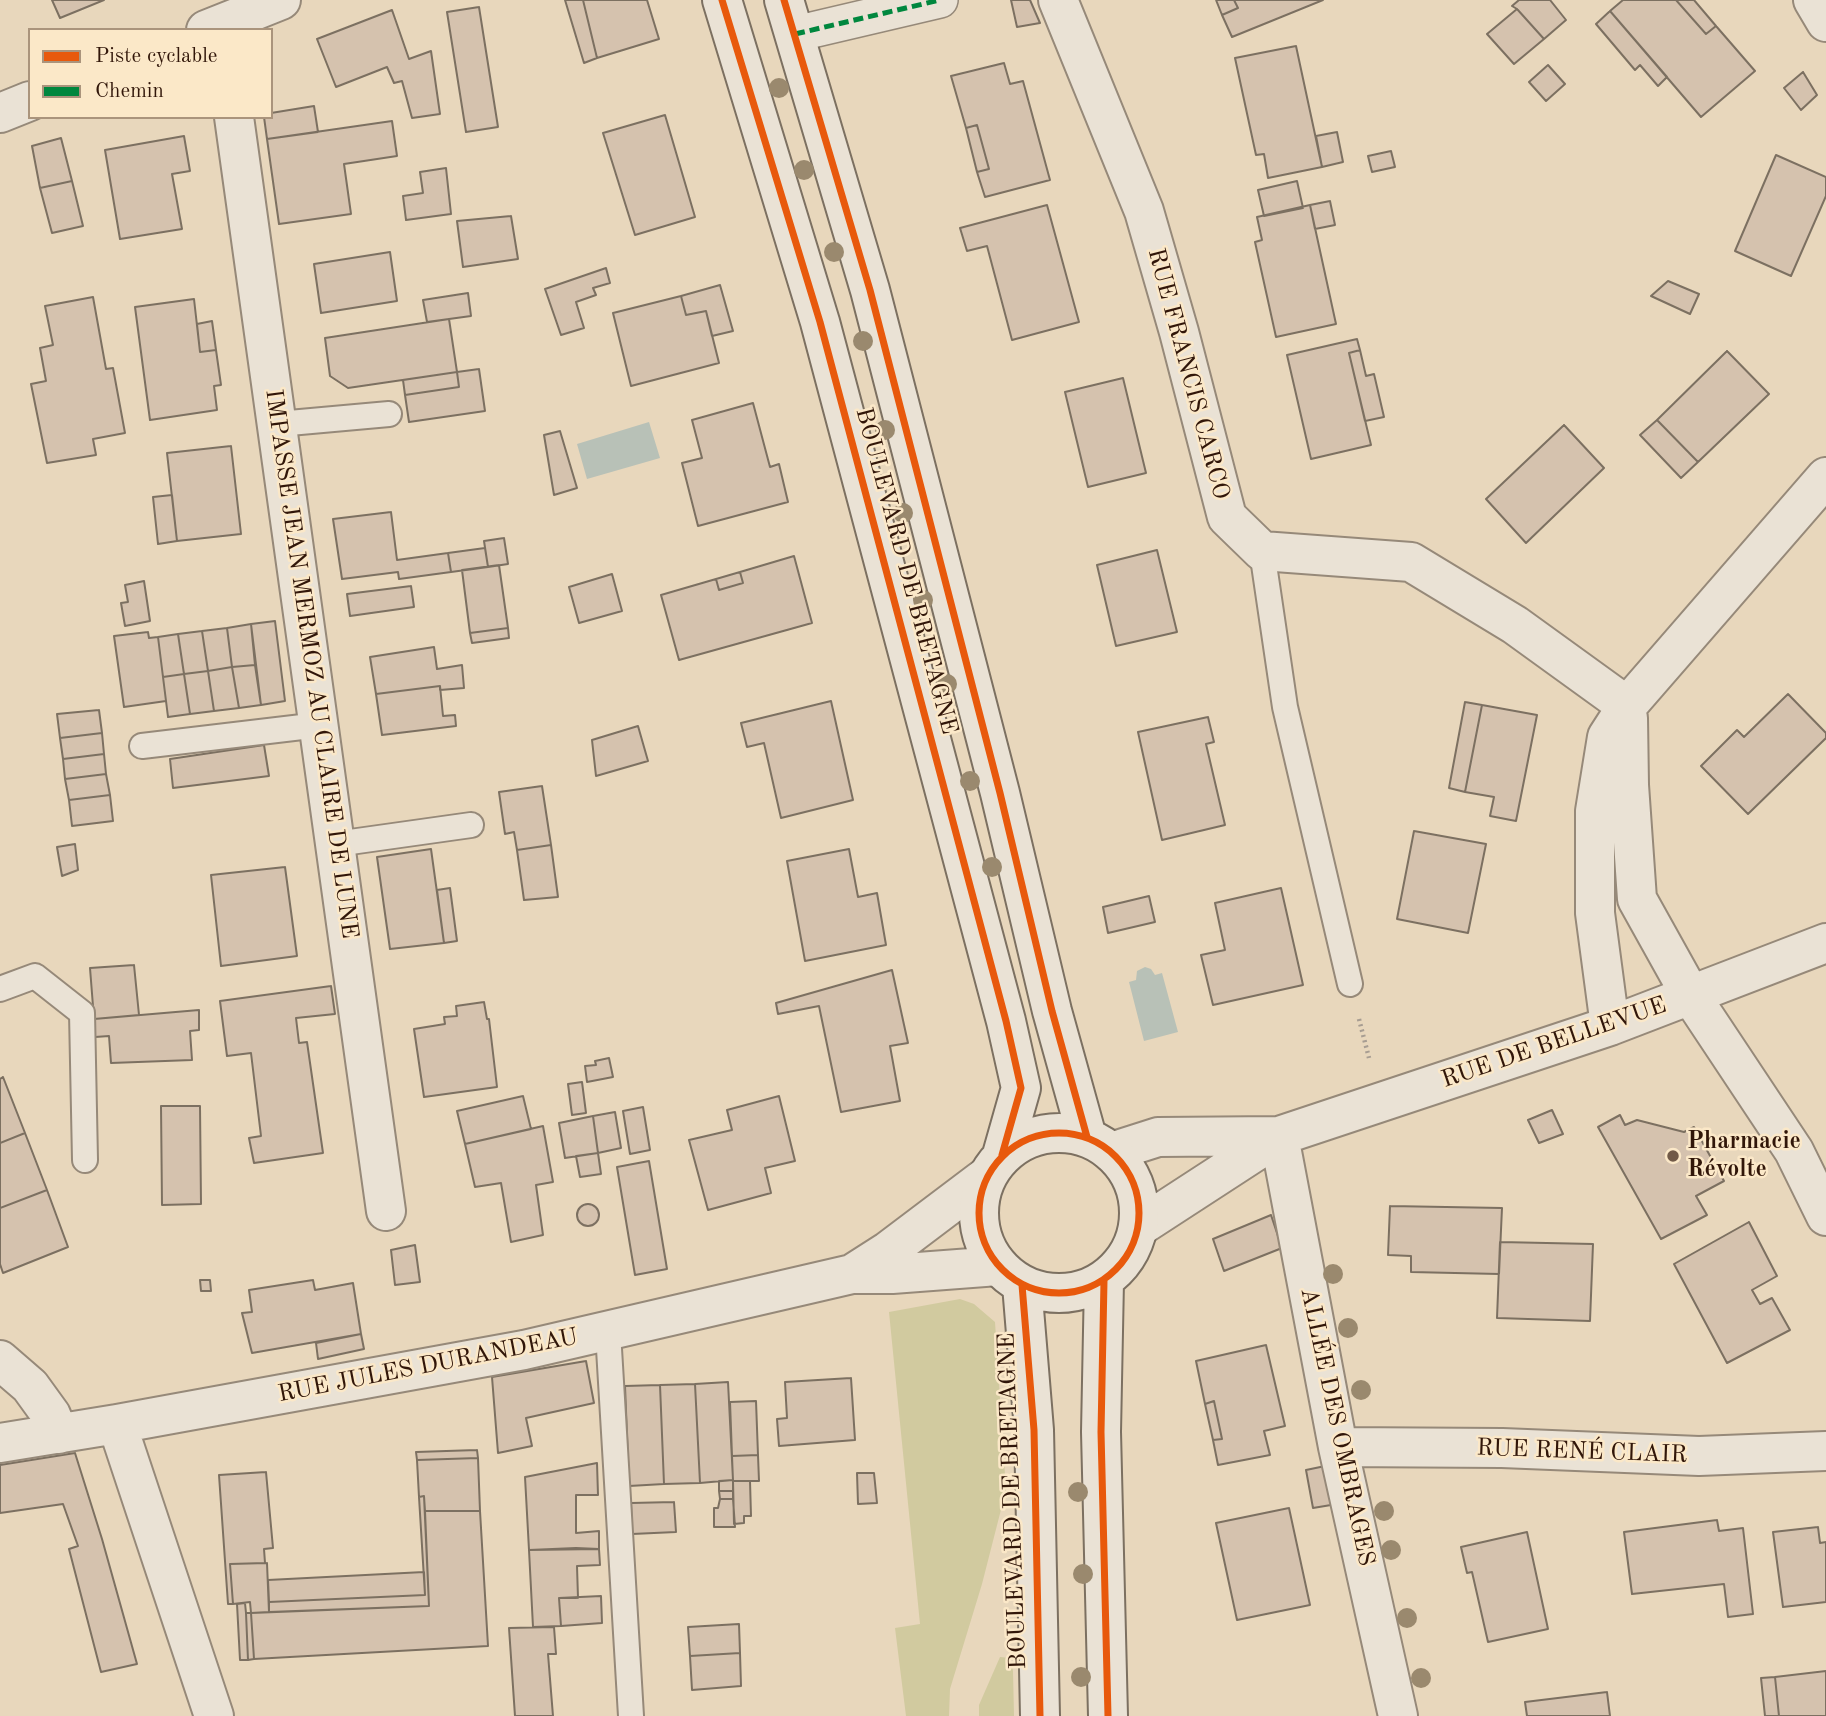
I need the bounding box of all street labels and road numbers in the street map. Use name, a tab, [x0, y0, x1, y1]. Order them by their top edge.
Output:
street label: RUE FRANCIS CARCO	[1141, 245, 1235, 503]
street label: IMPASSE JEAN MERMOZ AU CLAIRE DE LUNE	[258, 387, 364, 941]
street label: BOULEVARD DE BRETAGNE	[848, 404, 964, 738]
street label: RUE DE BELLEVUE	[1438, 991, 1670, 1095]
street label: ALLÉE DES OMBRAGES	[1293, 1285, 1381, 1569]
street label: RUE JULES DURANDEAU	[276, 1323, 580, 1409]
street label: BOULEVARD DE BRETAGNE	[993, 1332, 1033, 1670]
street label: RUE RENÉ CLAIR	[1476, 1434, 1688, 1470]

